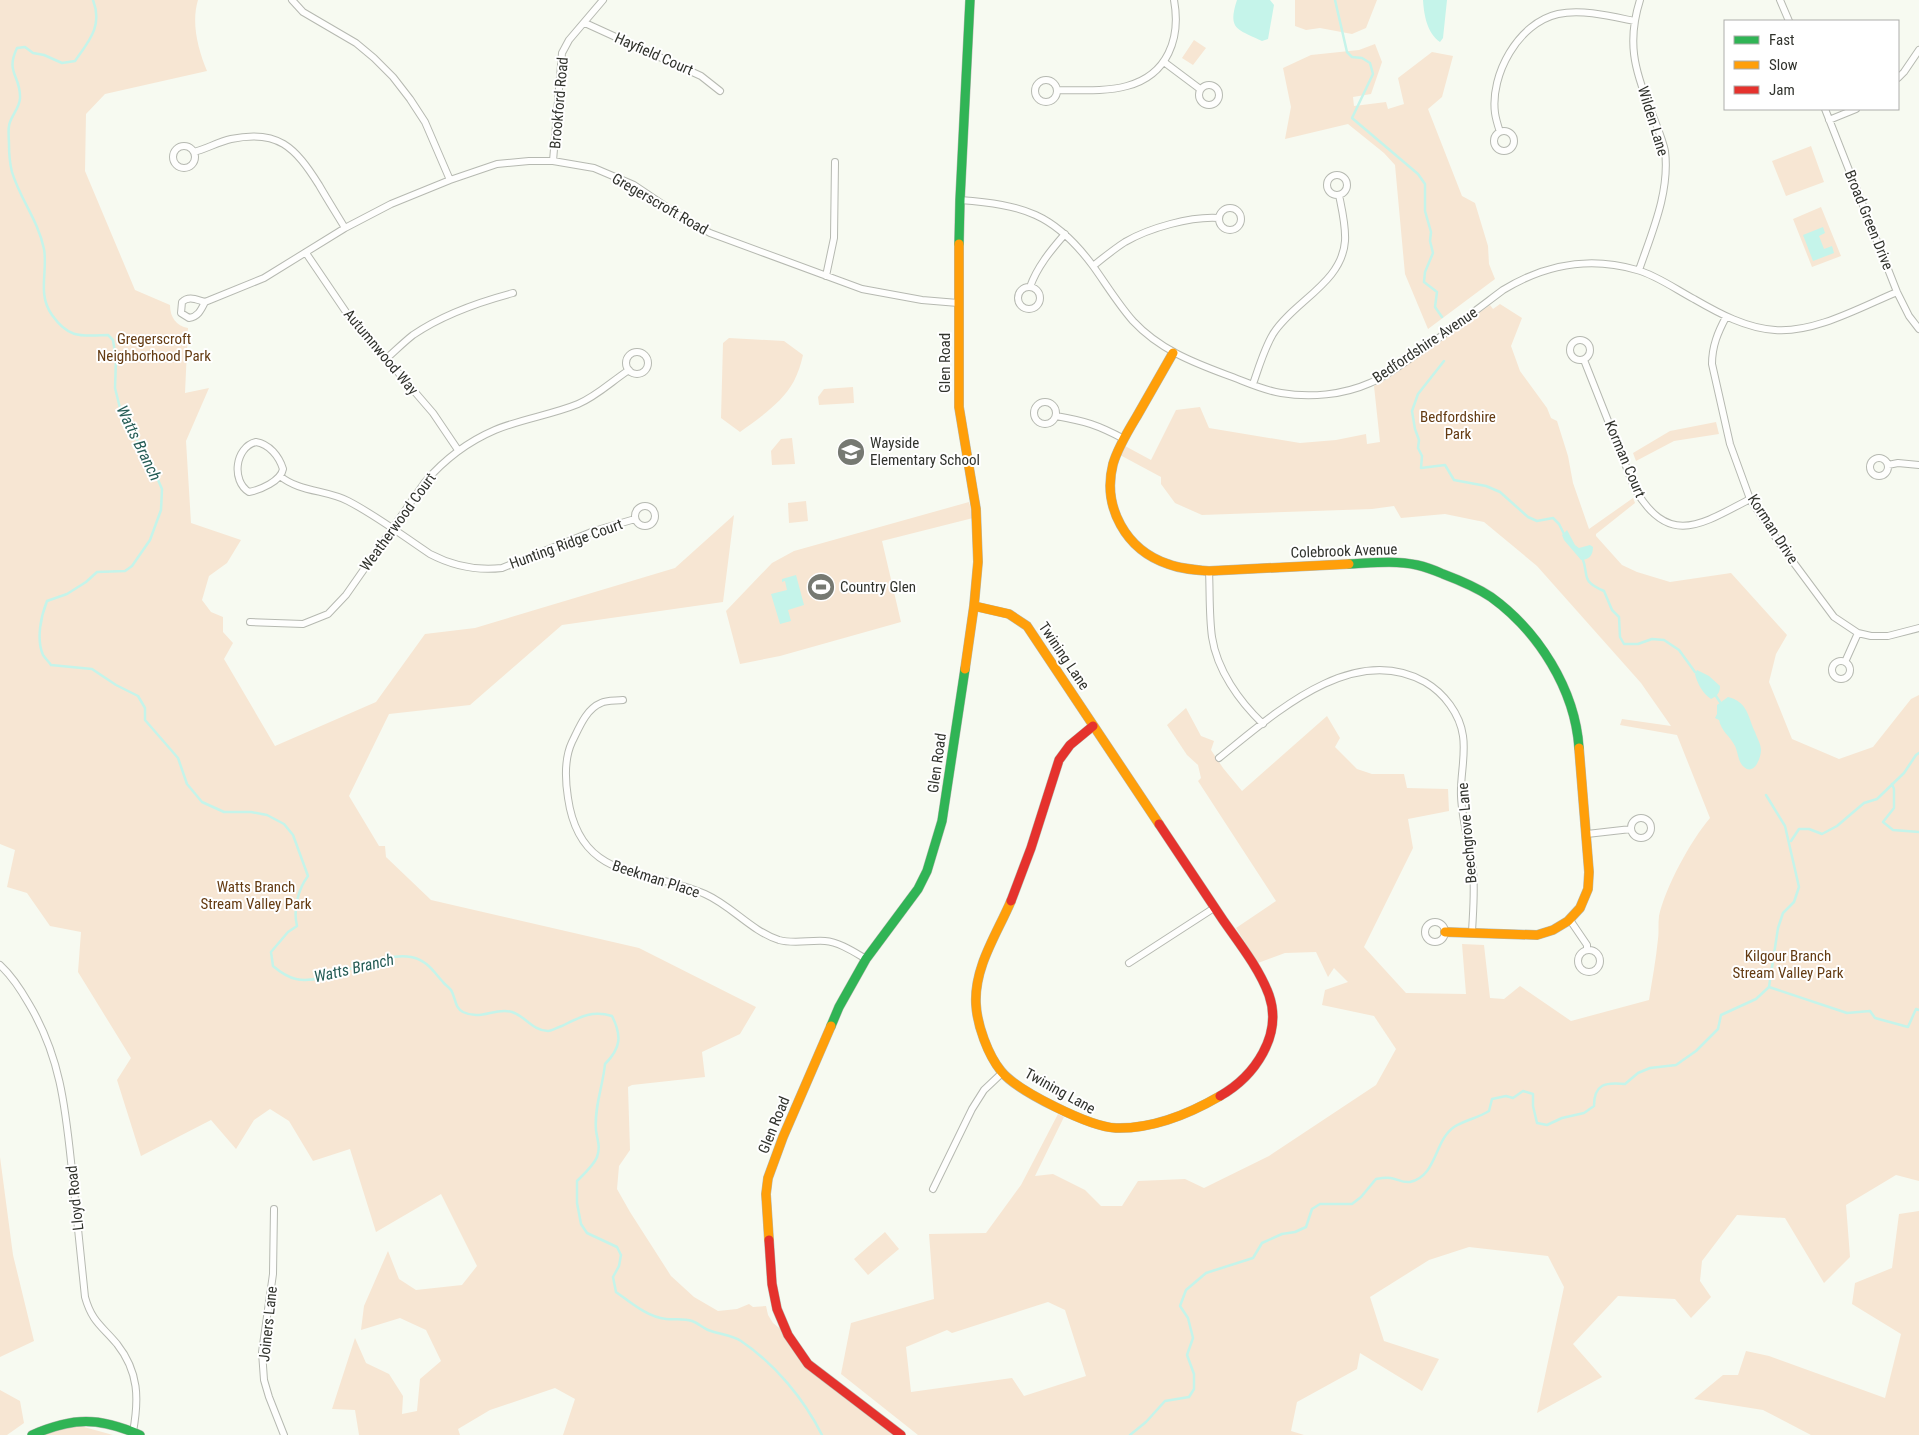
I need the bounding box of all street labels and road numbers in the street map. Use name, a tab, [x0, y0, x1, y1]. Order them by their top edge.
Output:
street label: Hayfield Court	[612, 29, 696, 79]
street label: Brookford Road	[546, 56, 572, 150]
street label: Wilden Lane	[1634, 84, 1672, 158]
street label: Broad Green Drive	[1841, 167, 1897, 273]
street label: Gregerscroft Road	[609, 169, 711, 239]
street label: Bedfordshire Avenue	[1369, 303, 1481, 387]
street label: Autumnwood Way	[340, 306, 422, 398]
street label: Glen Road	[936, 333, 954, 393]
street label: Korman Court	[1601, 418, 1649, 500]
street label: Weatherwood Court	[356, 469, 440, 575]
street label: Korman Drive	[1744, 491, 1802, 567]
street label: Hunting Ridge Court	[507, 515, 625, 573]
street label: Colebrook Avenue	[1290, 540, 1398, 562]
street label: Twining Lane	[1035, 619, 1093, 693]
street label: Glen Road	[924, 732, 950, 794]
street label: Beechgrove Lane	[1454, 782, 1480, 884]
street label: Beekman Place	[610, 856, 702, 902]
street label: Twining Lane	[1022, 1064, 1098, 1118]
street label: Glen Road	[754, 1094, 794, 1156]
street label: Lloyd Road	[63, 1165, 87, 1231]
street label: Joiners Lane	[255, 1285, 281, 1363]

